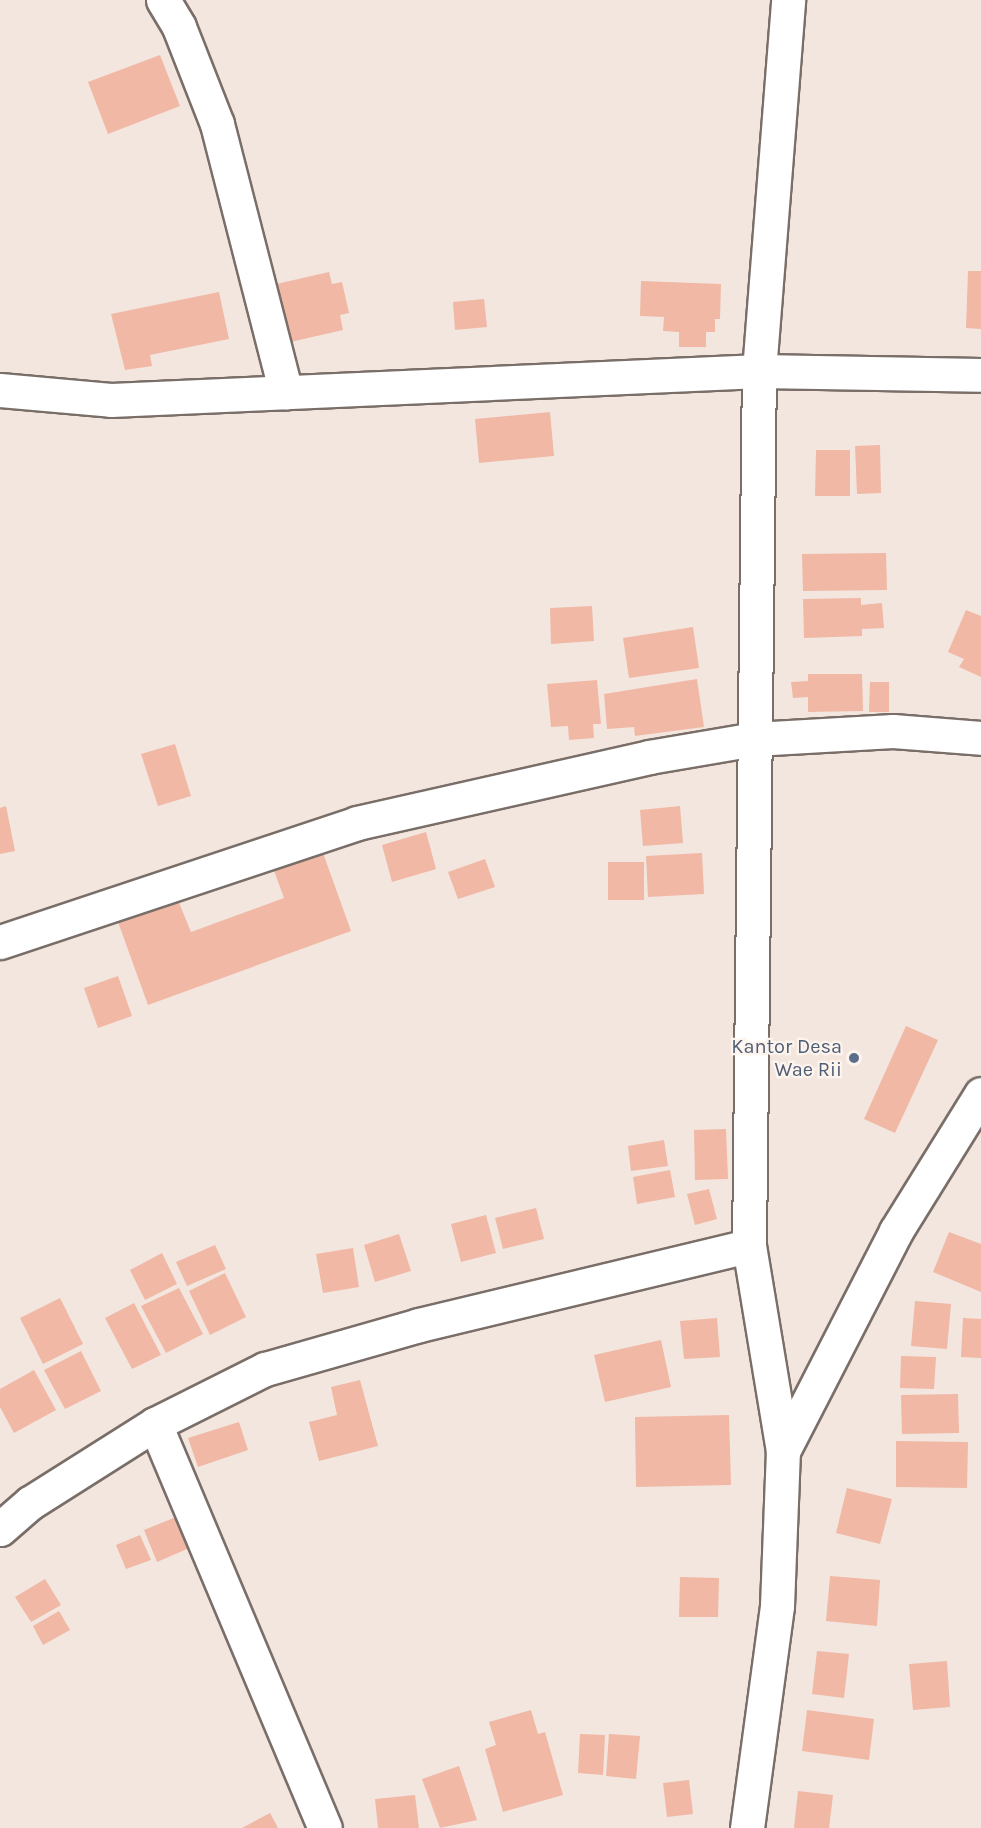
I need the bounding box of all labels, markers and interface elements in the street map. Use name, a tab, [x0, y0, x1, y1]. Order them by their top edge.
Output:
place label: Kantor Desa Wae Rii	[731, 1034, 842, 1081]
marker: Kantor Desa Wae Rii	[847, 1051, 861, 1065]

